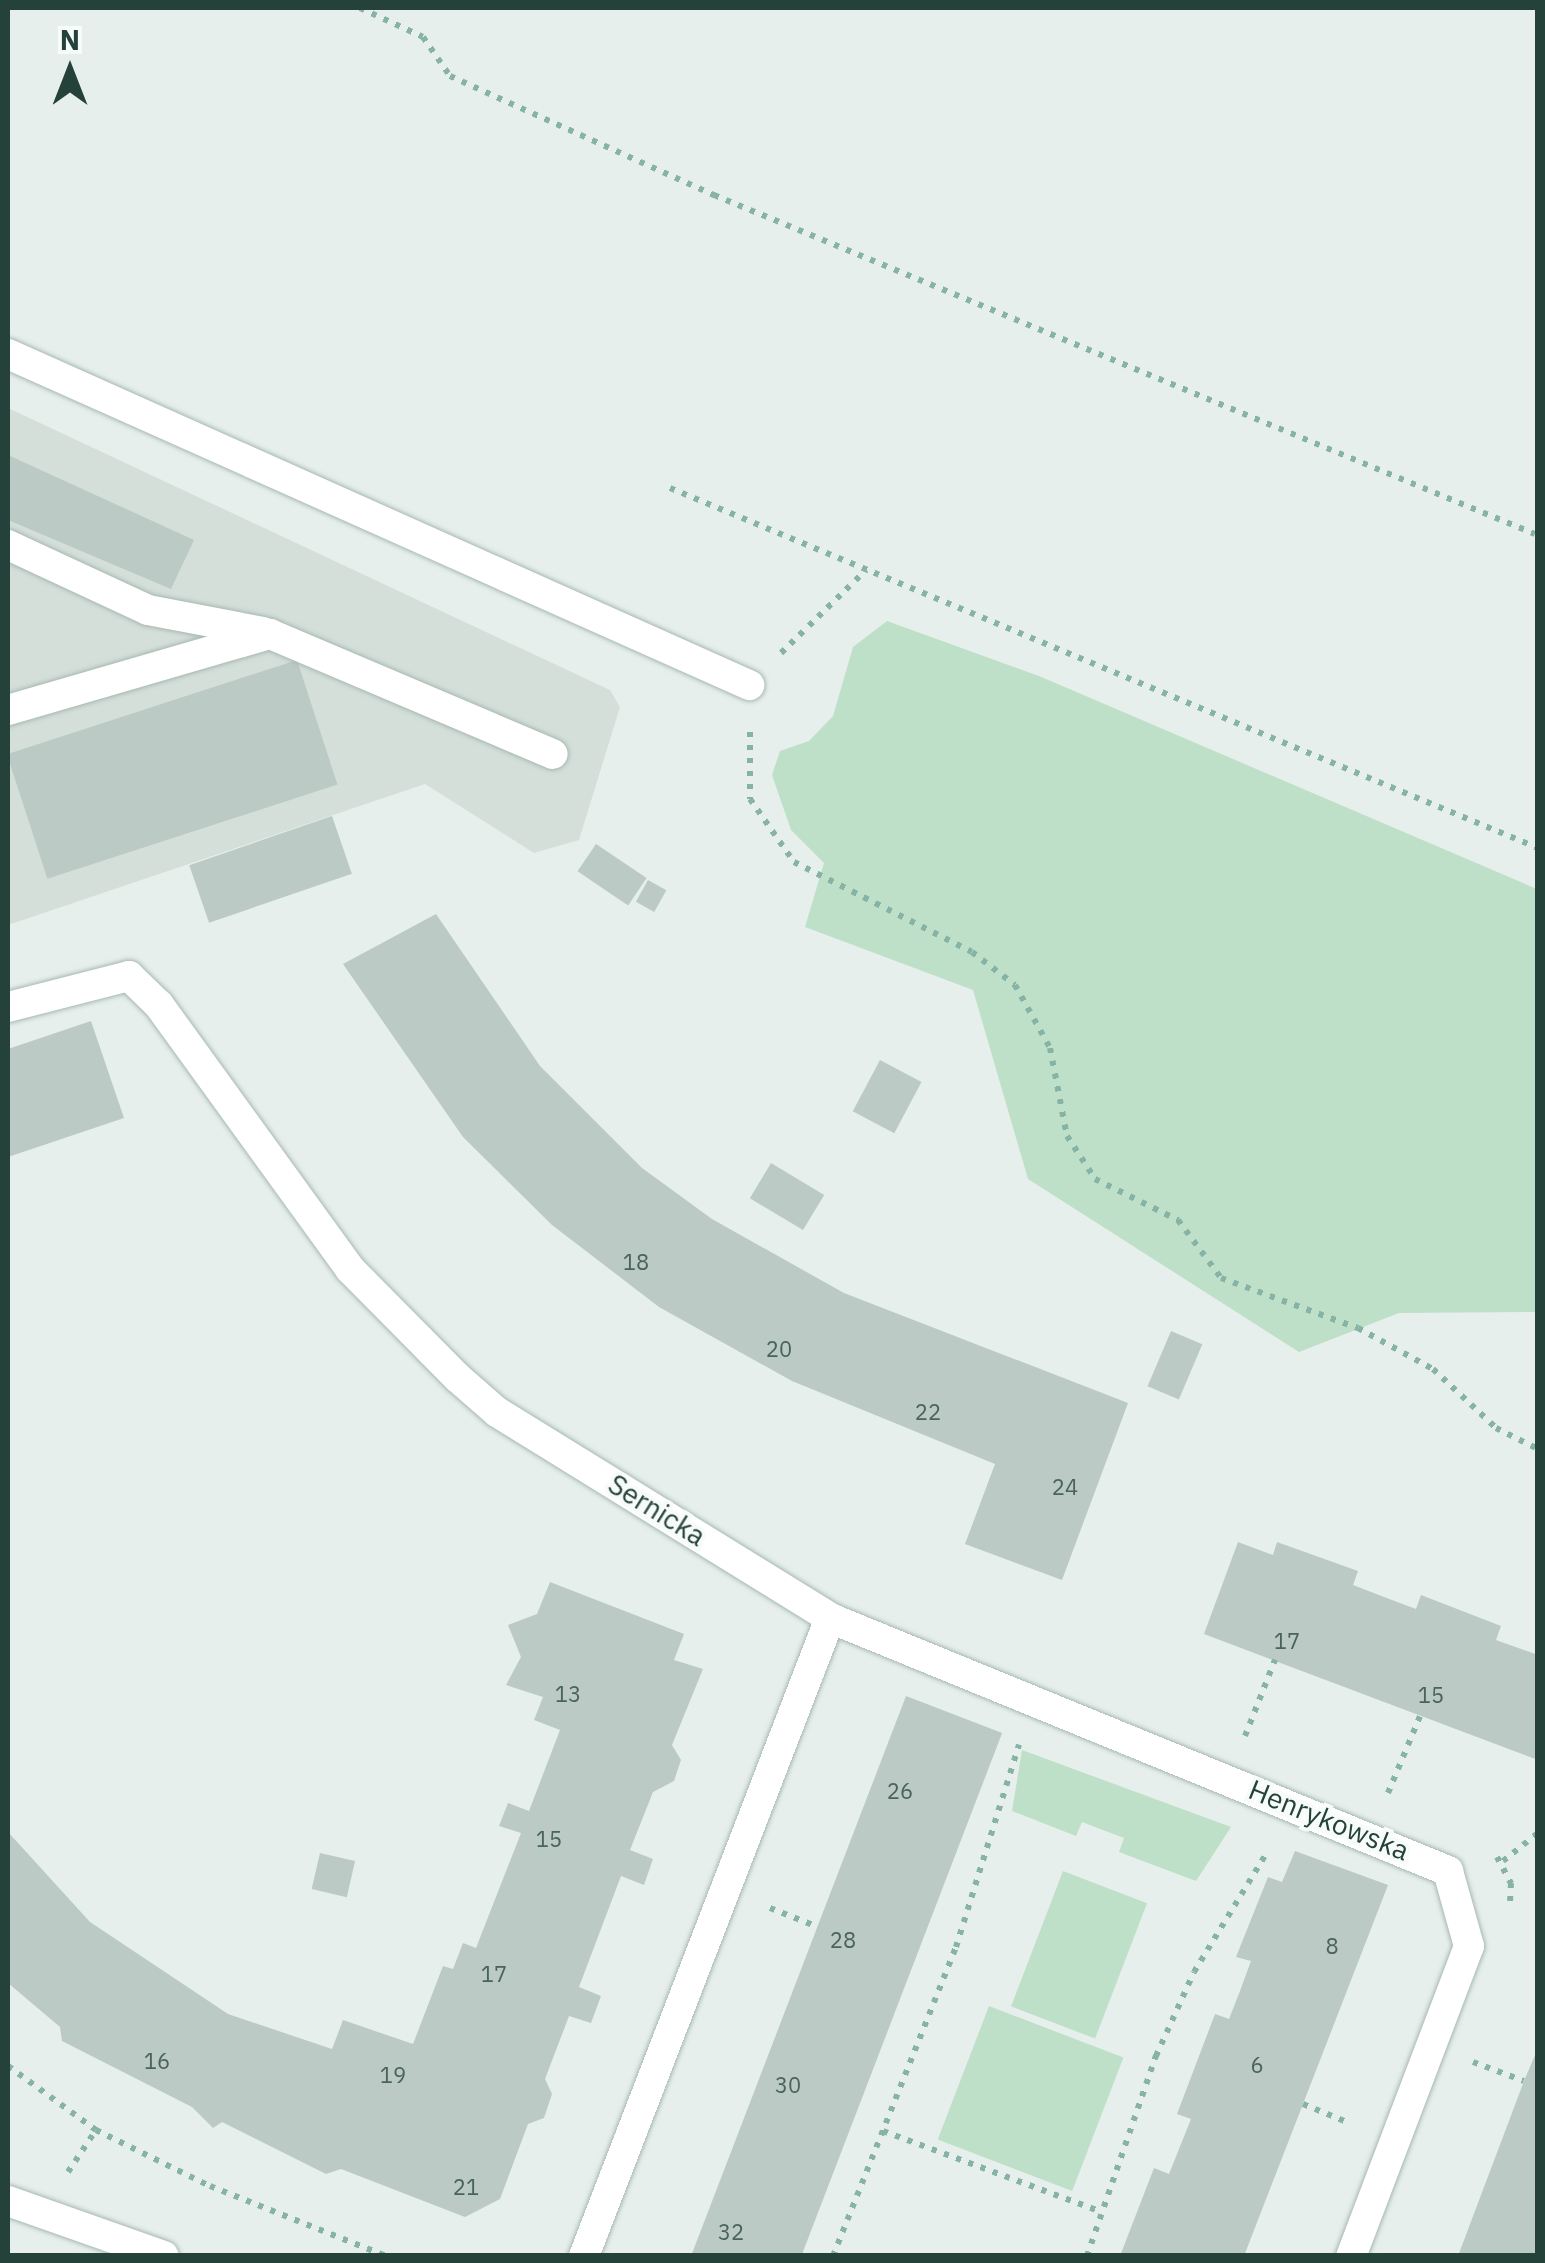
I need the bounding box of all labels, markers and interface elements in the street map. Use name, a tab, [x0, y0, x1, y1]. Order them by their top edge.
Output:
north arrow	[20, 20, 120, 120]
text: N	[60, 21, 80, 58]
house number: 18	[623, 1249, 649, 1275]
house number: 20	[766, 1336, 792, 1362]
house number: 22	[915, 1399, 941, 1425]
street label: Sernicka	[602, 1467, 712, 1553]
house number: 24	[1052, 1474, 1078, 1500]
house number: 17	[1274, 1628, 1300, 1654]
house number: 13	[555, 1681, 581, 1707]
house number: 15	[1418, 1682, 1444, 1708]
street label: Henrykowska	[1244, 1773, 1414, 1867]
house number: 26	[887, 1778, 913, 1804]
house number: 15	[536, 1826, 562, 1852]
house number: 28	[830, 1927, 856, 1953]
house number: 8	[1325, 1933, 1339, 1959]
house number: 17	[481, 1961, 507, 1987]
house number: 16	[144, 2048, 170, 2074]
house number: 6	[1250, 2052, 1264, 2078]
house number: 19	[380, 2062, 406, 2088]
house number: 30	[775, 2072, 801, 2098]
house number: 21	[453, 2174, 479, 2200]
house number: 32	[718, 2219, 744, 2245]

